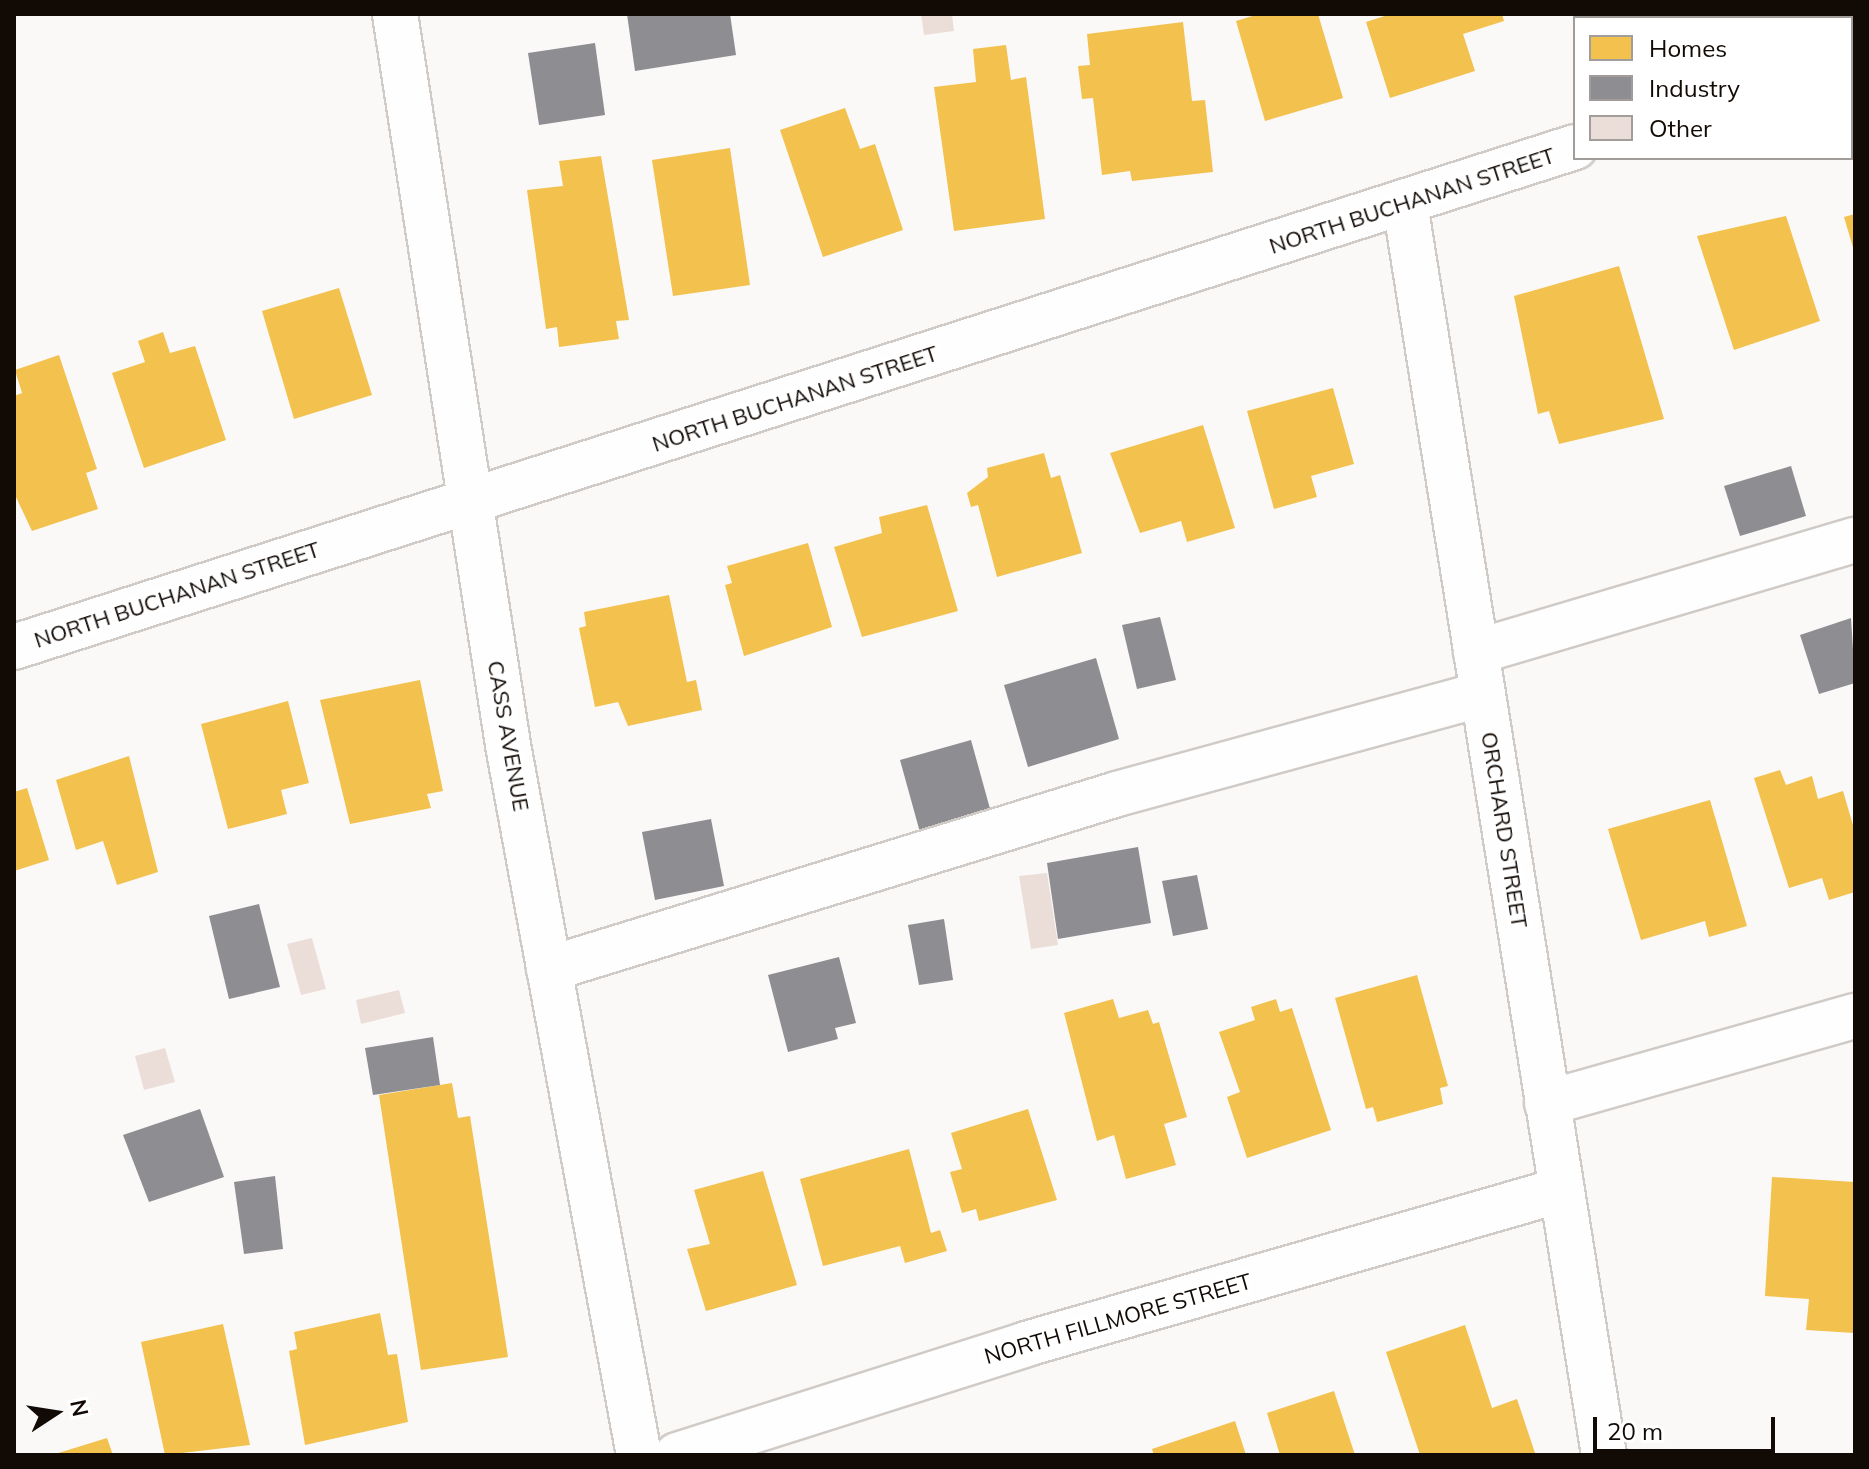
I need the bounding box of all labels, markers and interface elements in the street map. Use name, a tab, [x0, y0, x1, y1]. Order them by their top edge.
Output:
legend	[1573, 16, 1853, 160]
text: Homes	[1649, 33, 1727, 63]
text: Industry	[1649, 73, 1740, 103]
text: Other	[1649, 113, 1712, 143]
street label: NORTH BUCHANAN STREET	[1266, 142, 1558, 260]
street label: NORTH BUCHANAN STREET	[649, 340, 941, 458]
street label: NORTH BUCHANAN STREET	[31, 536, 323, 654]
street label: CASS AVENUE	[482, 659, 534, 813]
street label: ORCHARD STREET	[1475, 730, 1533, 930]
street label: NORTH FILLMORE STREET	[981, 1268, 1255, 1370]
north arrow	[16, 1373, 96, 1453]
text: N	[64, 1397, 95, 1419]
scale bar	[1597, 1401, 1779, 1451]
text: 20 m	[1607, 1416, 1663, 1446]

